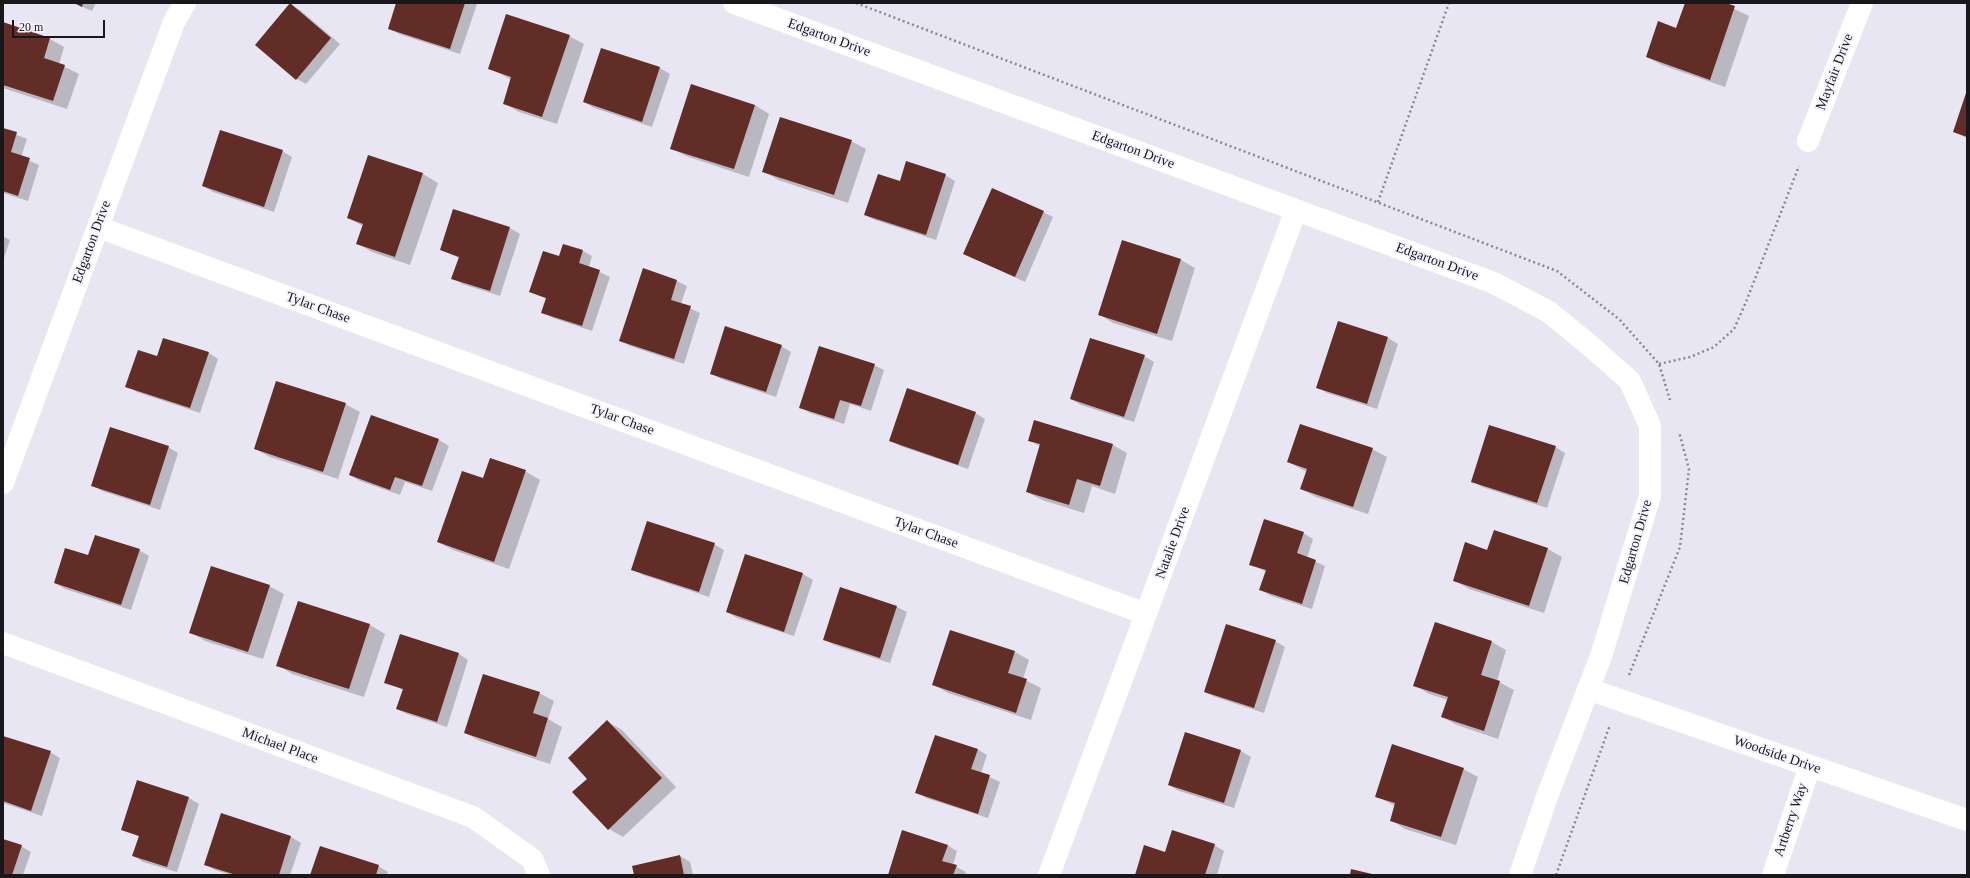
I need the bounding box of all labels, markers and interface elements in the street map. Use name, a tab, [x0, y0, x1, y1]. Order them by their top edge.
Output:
scale bar	[14, 12, 107, 38]
street label: Edgarton Drive	[785, 15, 873, 61]
text: 20 m	[19, 20, 43, 34]
street label: Mayfair Drive	[1813, 31, 1857, 113]
street label: Edgarton Drive	[1089, 127, 1177, 173]
street label: Edgarton Drive	[69, 198, 115, 286]
street label: Edgarton Drive	[1393, 239, 1481, 285]
street label: Tylar Chase	[284, 289, 352, 327]
street label: Tylar Chase	[588, 401, 656, 439]
street label: Edgarton Drive	[1616, 498, 1656, 586]
street label: Natalie Drive	[1152, 505, 1194, 581]
street label: Tylar Chase	[892, 514, 960, 552]
street label: Michael Place	[240, 724, 320, 768]
street label: Woodside Drive	[1731, 732, 1823, 778]
street label: Artberry Way	[1771, 781, 1811, 859]

